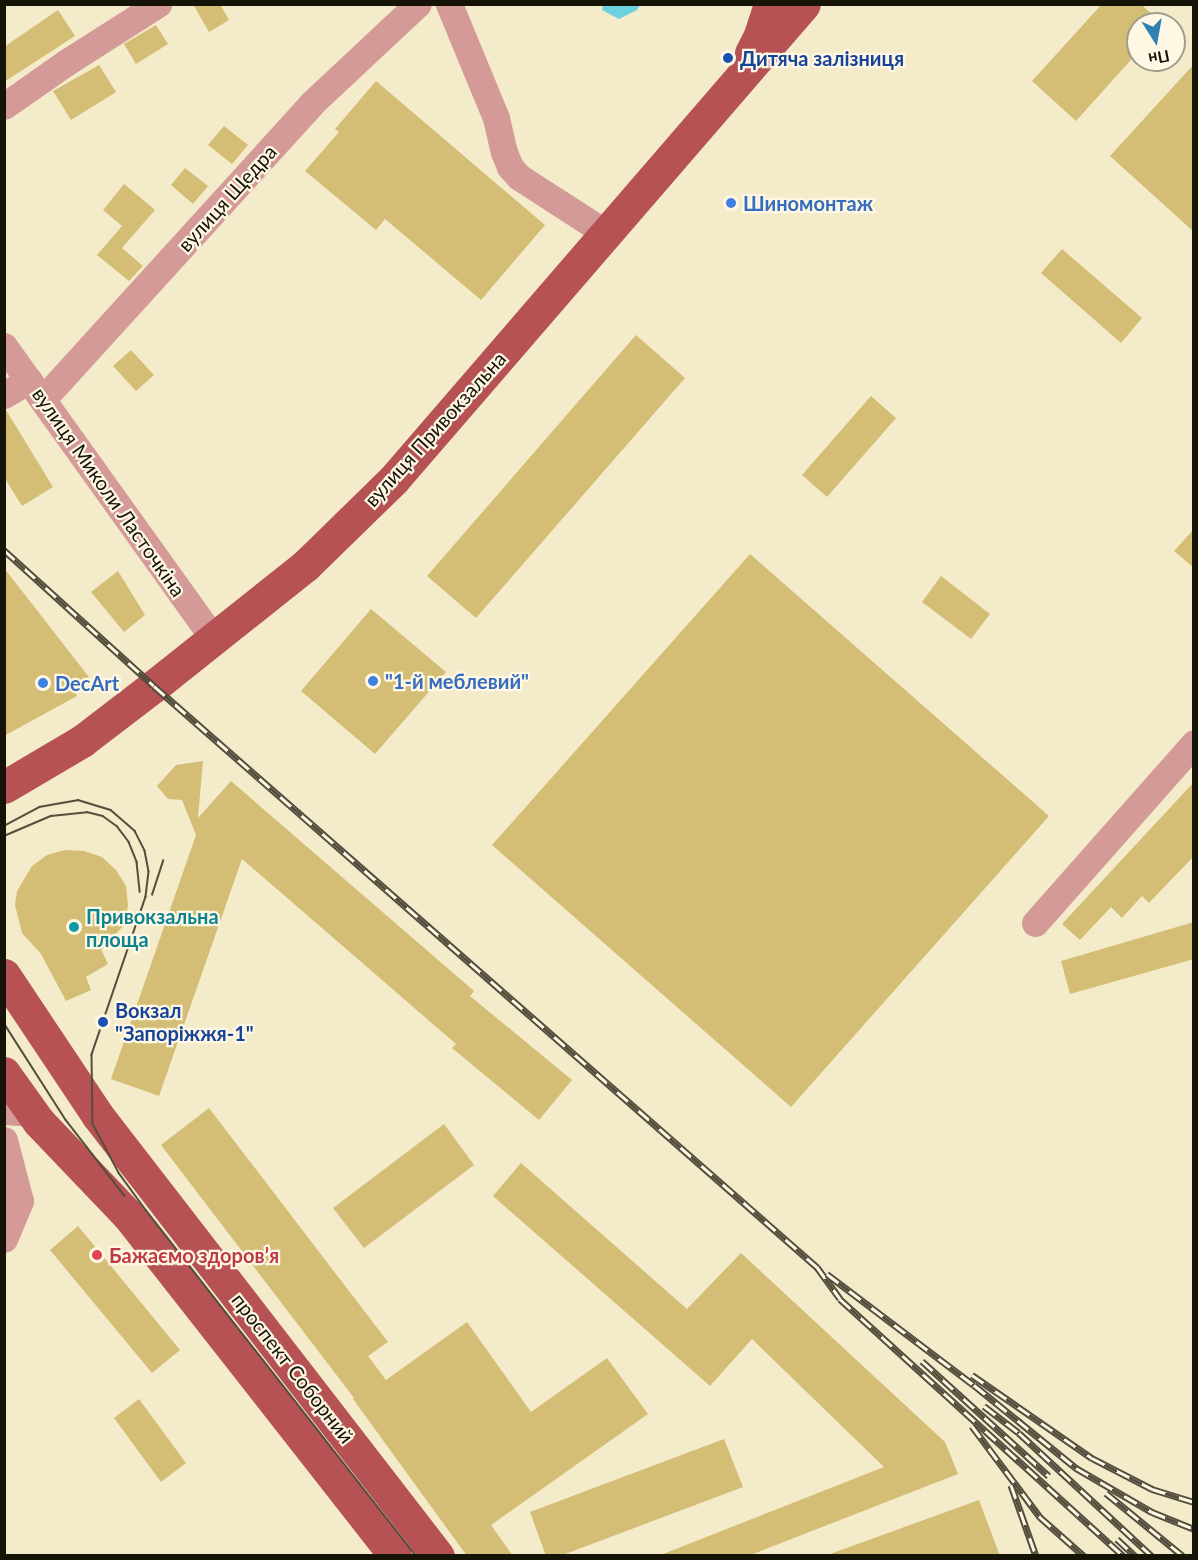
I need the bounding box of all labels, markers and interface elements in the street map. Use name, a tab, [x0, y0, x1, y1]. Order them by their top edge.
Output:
north arrow	[1126, 12, 1186, 72]
place label: Дитяча залізниця	[740, 46, 904, 70]
text: Пн	[1147, 47, 1171, 70]
marker: Дитяча залізниця	[721, 51, 735, 65]
street label: вулиця Щедра	[173, 140, 281, 256]
place label: Шиномонтаж	[743, 191, 873, 215]
marker: Шиномонтаж	[724, 196, 738, 210]
street label: вулиця Привокзальна	[359, 347, 511, 511]
street label: вулиця Миколи Ласточкіна	[27, 383, 191, 601]
place label: "1-й меблевий"	[385, 669, 529, 693]
place label: DecArt	[55, 671, 119, 695]
marker: "1-й меблевий"	[366, 674, 380, 688]
marker: DecArt	[36, 676, 50, 690]
place label: Привокзальна площа	[86, 904, 219, 951]
marker: Привокзальна площа	[67, 920, 81, 934]
place label: Вокзал "Запоріжжя-1"	[115, 999, 254, 1046]
marker: Вокзал "Запоріжжя-1"	[96, 1015, 110, 1029]
place label: Бажаємо здоровʼя	[109, 1243, 279, 1267]
marker: Бажаємо здоровʼя	[90, 1248, 104, 1262]
street label: проспект Соборний	[227, 1288, 359, 1448]

